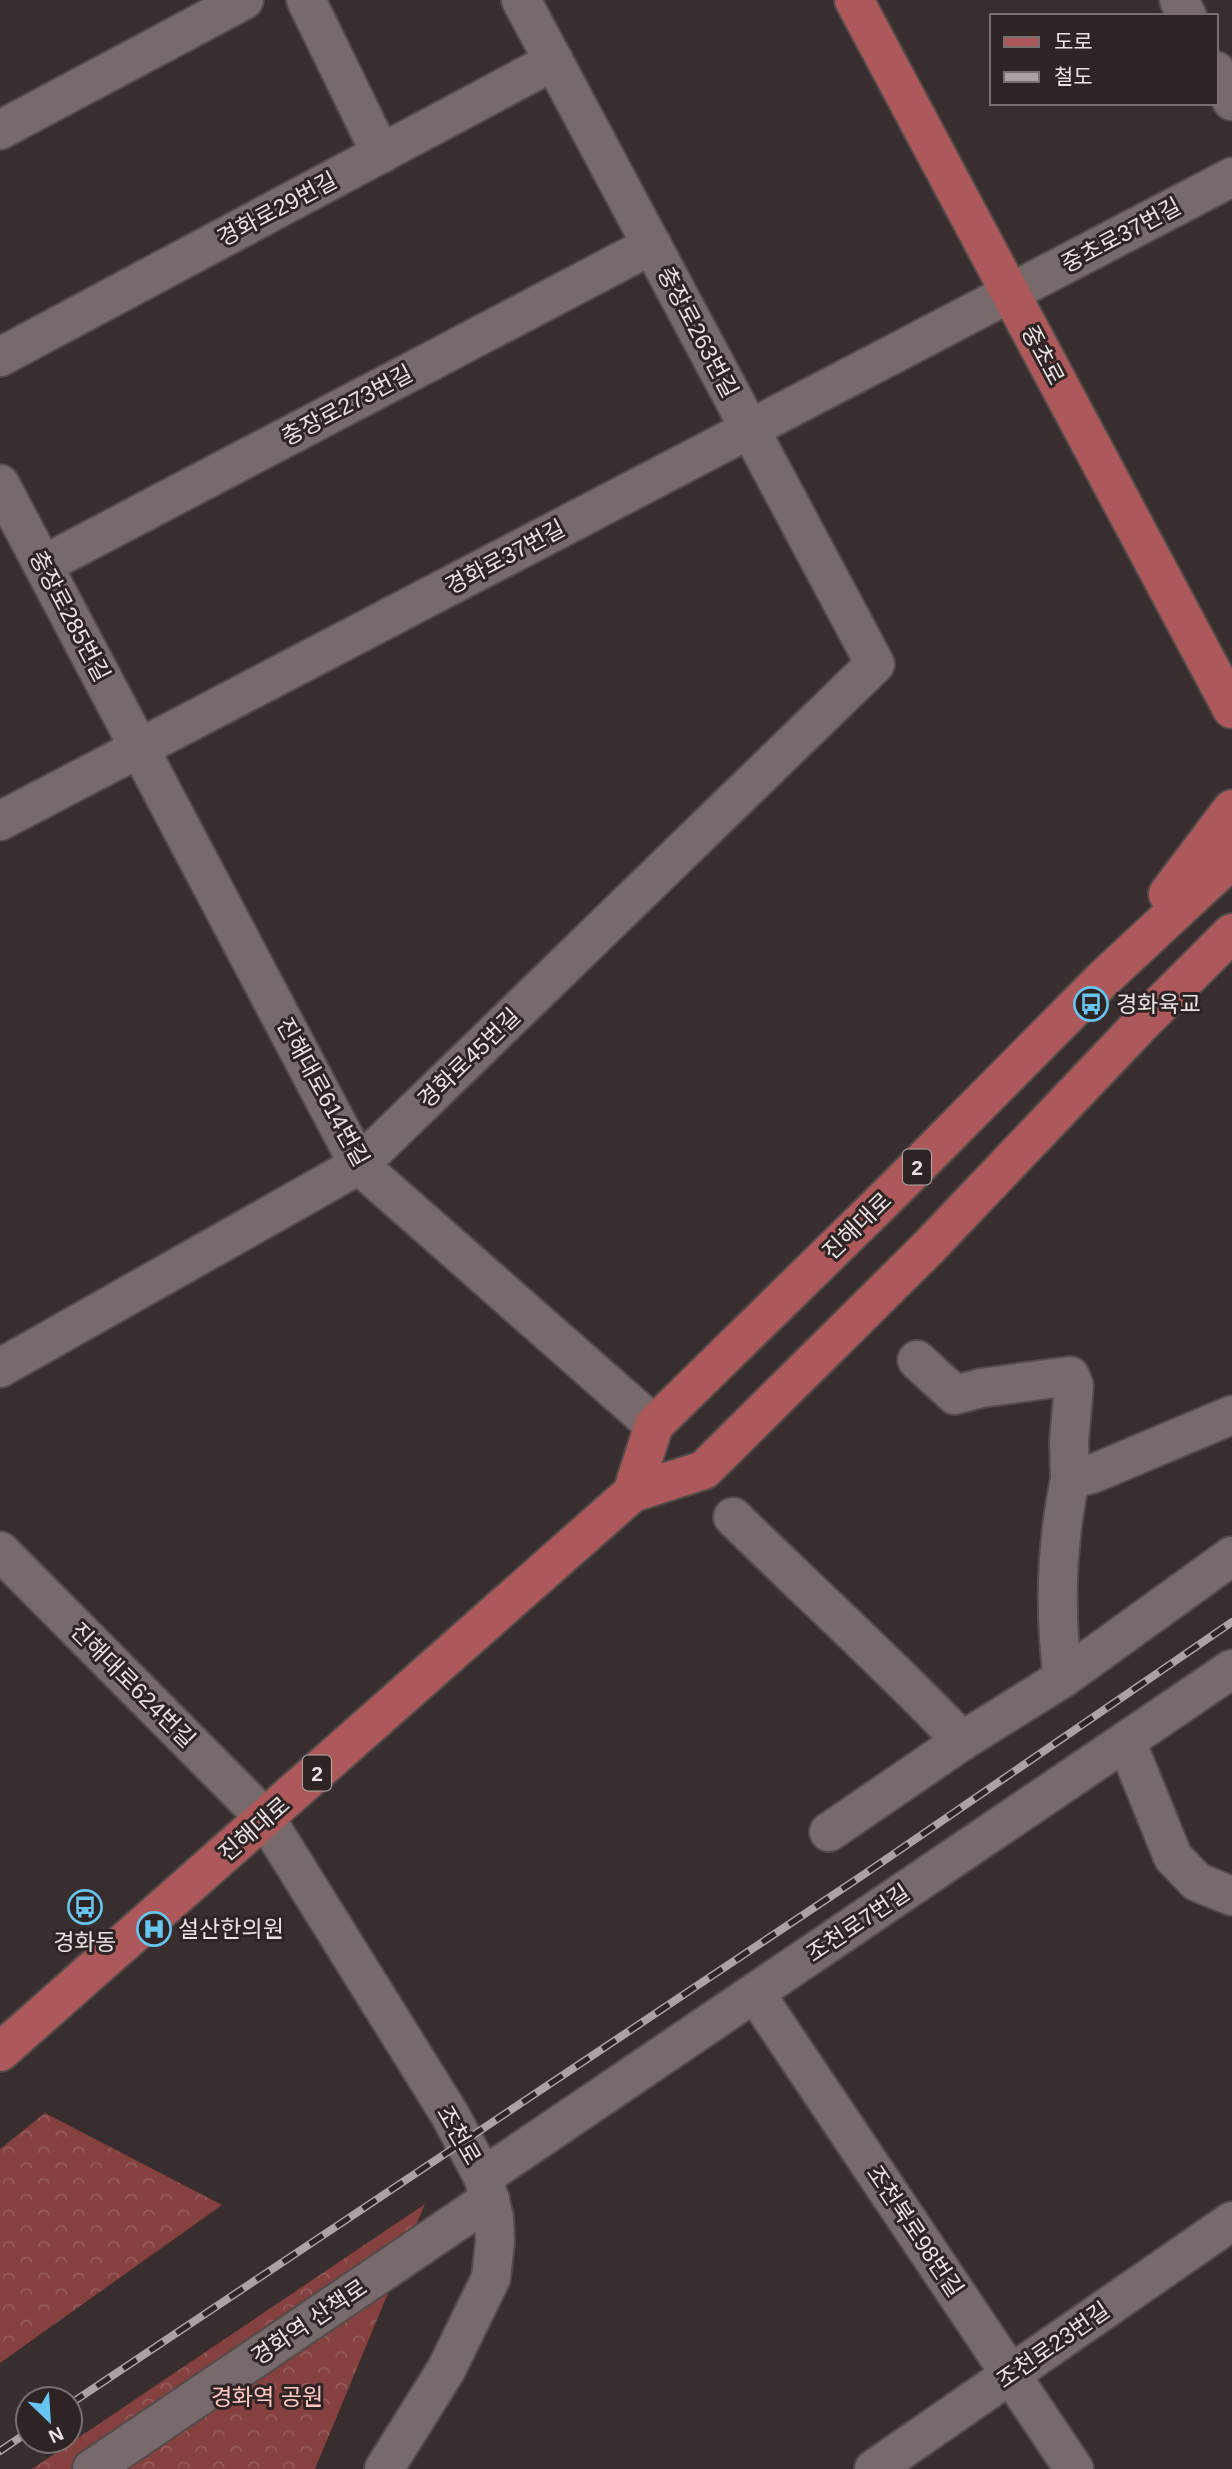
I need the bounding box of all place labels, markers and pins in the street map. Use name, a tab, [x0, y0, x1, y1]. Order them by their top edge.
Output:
bus stop icon: 경화육교	[1072, 985, 1110, 1023]
place label: 경화육교	[1116, 991, 1201, 1017]
bus stop icon: 경화동	[66, 1888, 104, 1926]
hospital icon: 설산한의원	[135, 1910, 173, 1948]
place label: 설산한의원	[178, 1916, 284, 1942]
place label: 경화동	[53, 1929, 117, 1955]

